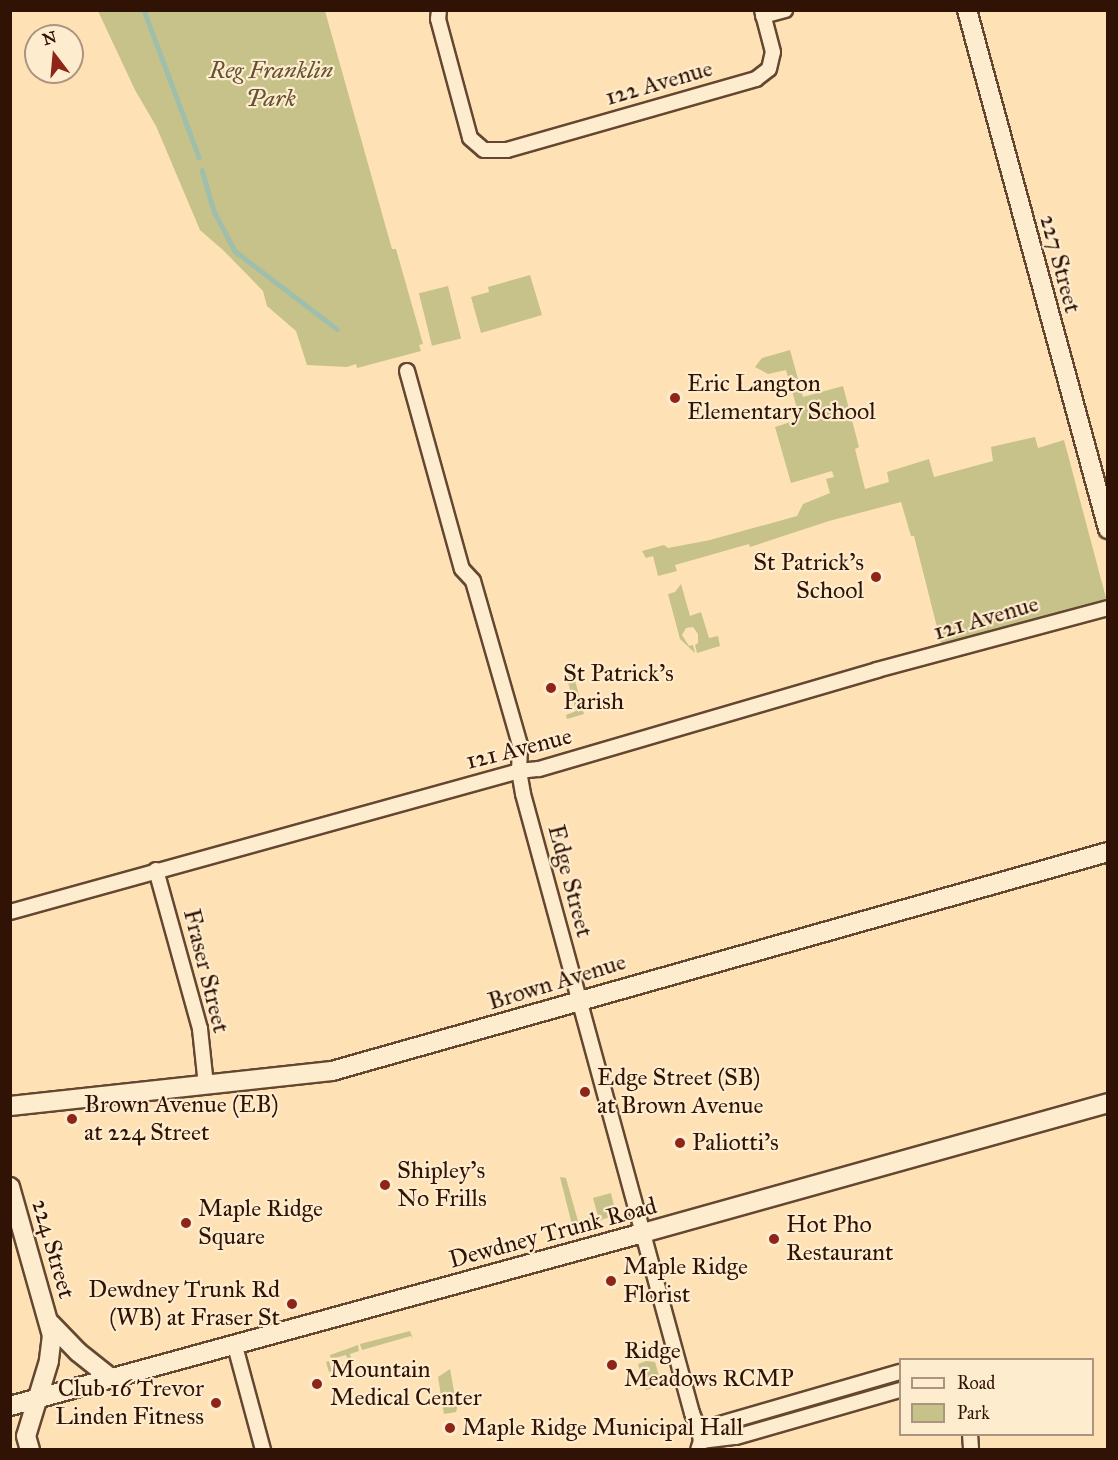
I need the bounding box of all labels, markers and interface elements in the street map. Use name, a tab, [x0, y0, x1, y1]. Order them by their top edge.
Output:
north arrow	[24, 24, 84, 84]
text: N	[40, 27, 59, 49]
street label: 122 Avenue	[602, 54, 716, 112]
park label: Reg Franklin Park	[209, 57, 333, 113]
street label: 227 Street	[1033, 212, 1087, 316]
place label: Eric Langton Elementary School	[687, 370, 876, 426]
marker: Eric Langton Elementary School	[668, 391, 682, 405]
place label: St Patrick's School	[753, 549, 864, 605]
marker: St Patrick's School	[869, 570, 883, 584]
street label: 121 Avenue	[930, 589, 1042, 647]
place label: St Patrick's Parish	[563, 660, 674, 716]
marker: St Patrick's Parish	[544, 681, 558, 695]
street label: 121 Avenue	[463, 722, 575, 776]
street label: Edge Street	[541, 822, 599, 940]
street label: Fraser Street	[177, 906, 235, 1036]
street label: Brown Avenue	[485, 947, 629, 1017]
place label: Edge Street (SB) at Brown Avenue	[597, 1064, 764, 1120]
marker: Edge Street (SB) at Brown Avenue	[578, 1085, 592, 1099]
place label: Brown Avenue (EB) at 224 Street	[84, 1091, 279, 1147]
marker: Brown Avenue (EB) at 224 Street	[65, 1112, 79, 1126]
place label: Paliotti's	[692, 1129, 779, 1157]
marker: Paliotti's	[673, 1136, 687, 1150]
place label: Shipley's No Frills	[397, 1157, 487, 1213]
marker: Shipley's No Frills	[378, 1178, 392, 1192]
street label: Dewdney Trunk Road	[446, 1191, 660, 1275]
place label: Maple Ridge Square	[198, 1195, 323, 1251]
street label: 224 Street	[25, 1196, 81, 1302]
place label: Hot Pho Restaurant	[786, 1211, 893, 1267]
marker: Maple Ridge Square	[179, 1216, 193, 1230]
marker: Hot Pho Restaurant	[767, 1232, 781, 1246]
place label: Maple Ridge Florist	[623, 1253, 748, 1309]
marker: Maple Ridge Florist	[604, 1274, 618, 1288]
place label: Dewdney Trunk Rd (WB) at Fraser St	[88, 1276, 280, 1332]
marker: Dewdney Trunk Rd (WB) at Fraser St	[285, 1297, 299, 1311]
place label: Ridge Meadows RCMP	[624, 1337, 794, 1393]
place label: Mountain Medical Center	[330, 1356, 482, 1412]
marker: Ridge Meadows RCMP	[605, 1358, 619, 1372]
legend	[899, 1358, 1094, 1436]
text: Road	[957, 1372, 995, 1394]
place label: Club 16 Trevor Linden Fitness	[55, 1375, 204, 1431]
marker: Mountain Medical Center	[308, 1375, 326, 1393]
marker: Club 16 Trevor Linden Fitness	[209, 1396, 223, 1410]
text: Park	[957, 1402, 990, 1424]
place label: Maple Ridge Municipal Hall	[462, 1414, 743, 1442]
marker: Maple Ridge Municipal Hall	[443, 1421, 457, 1435]

